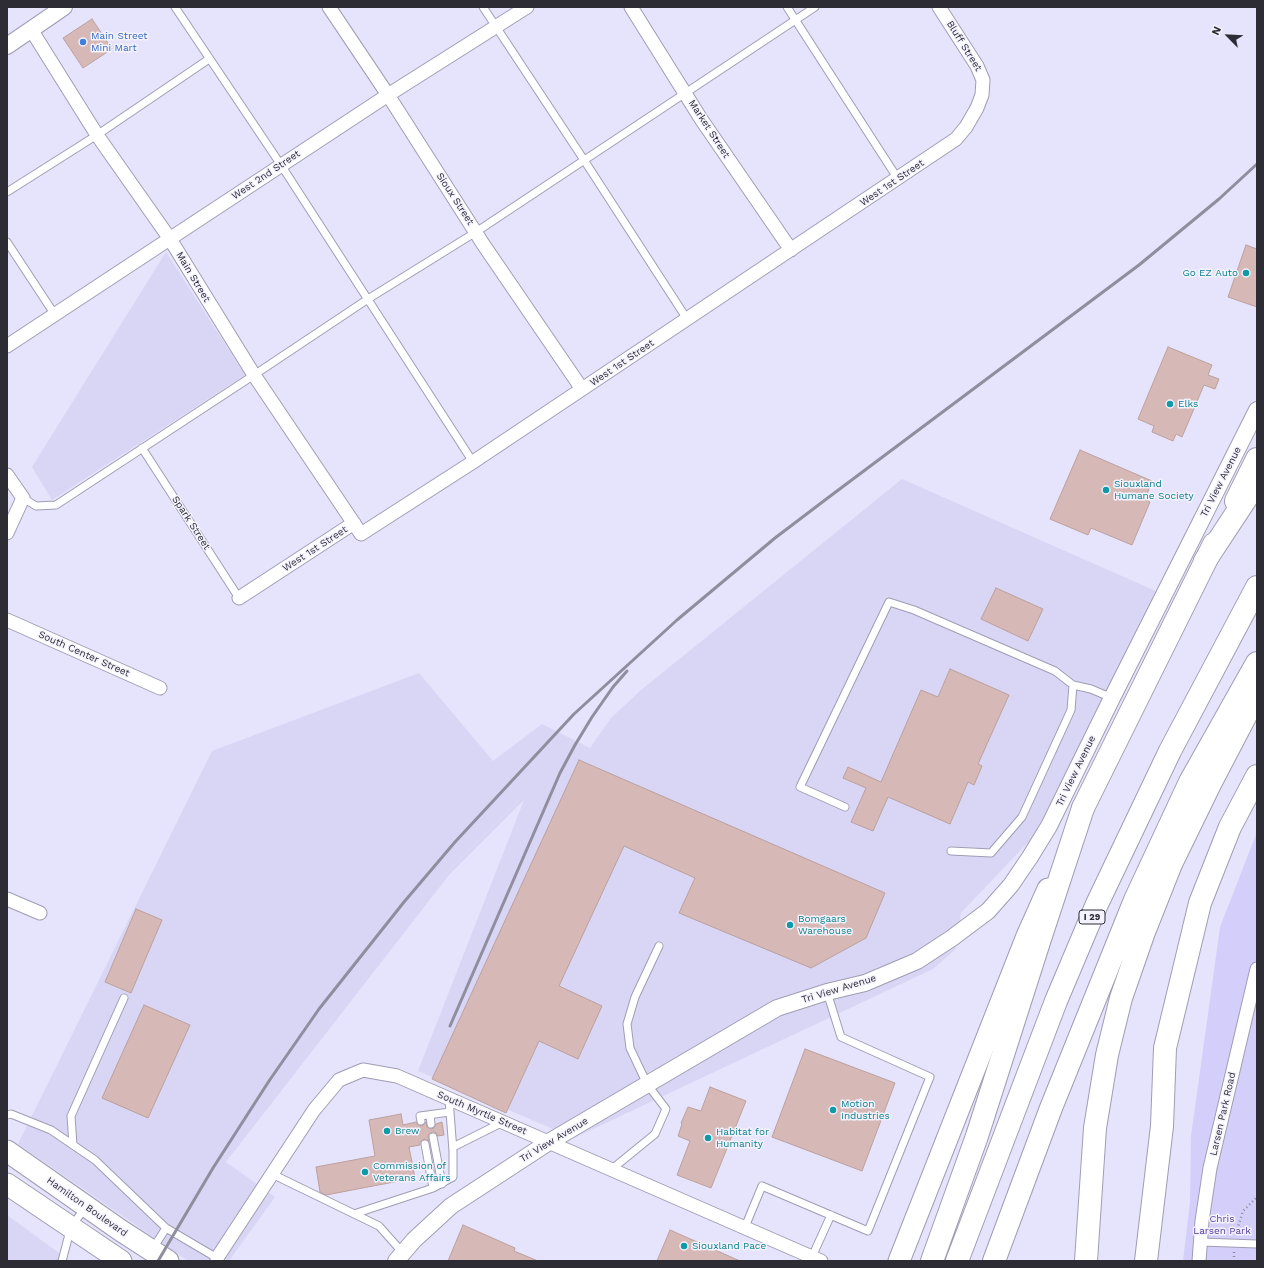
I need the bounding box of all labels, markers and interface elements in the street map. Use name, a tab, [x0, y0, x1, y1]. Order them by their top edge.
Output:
north arrow	[1208, 16, 1248, 56]
street label: Bluff Street	[944, 19, 984, 73]
text: N	[1209, 25, 1224, 37]
place label: Main Street Mini Mart	[91, 30, 147, 54]
marker: Main Street Mini Mart	[78, 37, 88, 47]
street label: Market Street	[686, 98, 732, 160]
street label: West 2nd Street	[230, 148, 302, 202]
street label: West 1st Street	[858, 157, 926, 209]
street label: Sioux Street	[434, 171, 476, 227]
street label: Main Street	[173, 250, 213, 304]
place label: Go EZ Auto	[1182, 267, 1238, 279]
marker: Go EZ Auto	[1241, 268, 1251, 278]
street label: West 1st Street	[588, 337, 656, 389]
place label: Elks	[1178, 398, 1198, 410]
marker: Elks	[1165, 399, 1175, 409]
street label: Tri View Avenue	[1198, 445, 1244, 519]
place label: Siouxland Humane Society	[1114, 478, 1194, 502]
marker: Siouxland Humane Society	[1101, 485, 1111, 495]
street label: Spark Street	[169, 494, 213, 552]
street label: West 1st Street	[280, 524, 350, 574]
street label: South Center Street	[36, 628, 132, 680]
street label: Tri View Avenue	[1054, 734, 1098, 808]
road number: I 29	[1079, 910, 1105, 924]
place label: Bomgaars Warehouse	[798, 913, 852, 936]
marker: Bomgaars Warehouse	[785, 920, 795, 930]
street label: Tri View Avenue	[800, 972, 878, 1006]
street label: Larsen Park Road	[1208, 1071, 1238, 1157]
street label: South Myrtle Street	[435, 1089, 529, 1137]
place label: Motion Industries	[841, 1098, 890, 1122]
marker: Motion Industries	[828, 1105, 838, 1115]
street label: Tri View Avenue	[518, 1115, 590, 1165]
place label: Brew	[395, 1125, 419, 1137]
marker: Brew	[382, 1126, 392, 1136]
place label: Habitat for Humanity	[716, 1126, 769, 1150]
marker: Habitat for Humanity	[703, 1133, 713, 1143]
place label: Commission of Veterans Affairs	[373, 1160, 450, 1184]
marker: Commission of Veterans Affairs	[360, 1167, 370, 1177]
street label: Hamilton Boulevard	[44, 1175, 130, 1239]
park label: Chris Larsen Park	[1193, 1213, 1251, 1236]
place label: Siouxland Pace	[692, 1240, 766, 1252]
marker: Siouxland Pace	[679, 1241, 689, 1251]

